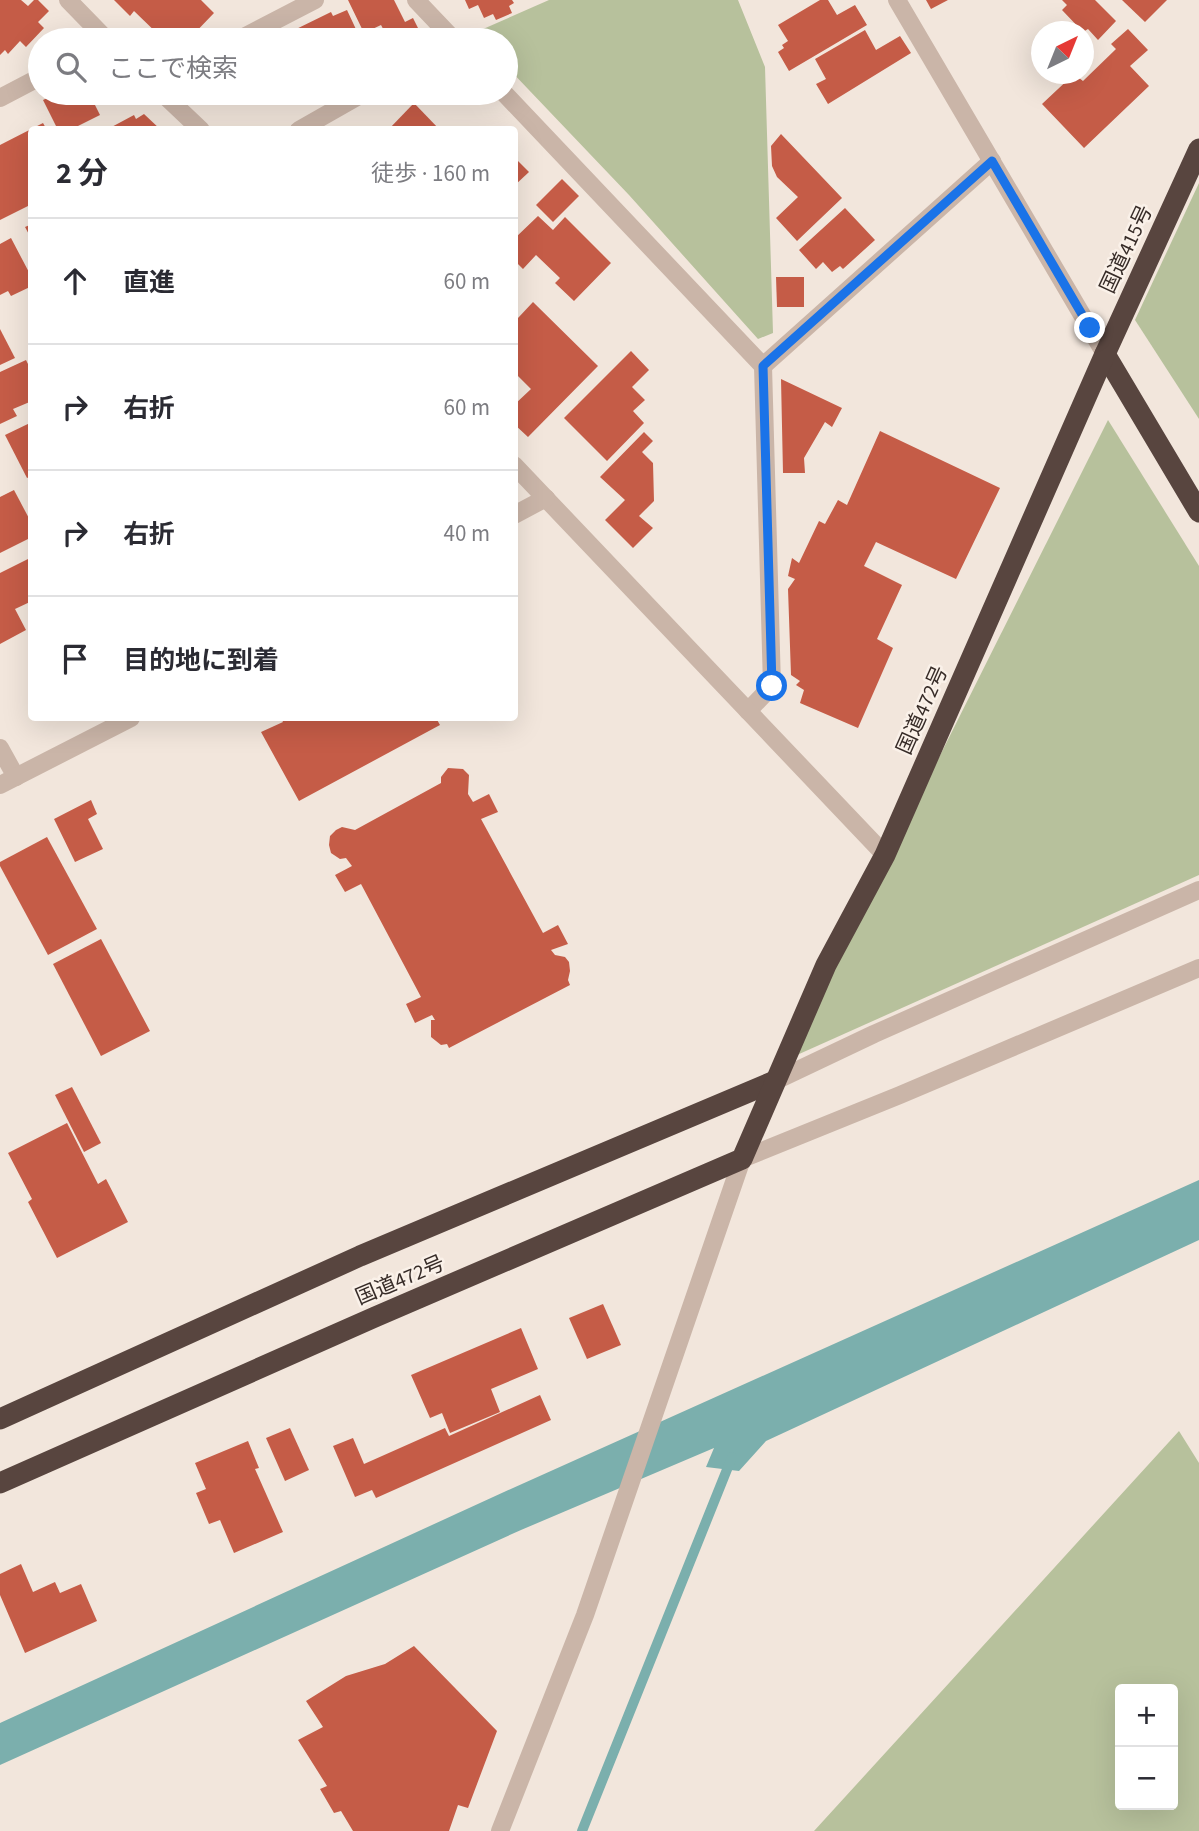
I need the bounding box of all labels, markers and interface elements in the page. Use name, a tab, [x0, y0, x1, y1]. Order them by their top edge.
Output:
north arrow	[1031, 21, 1094, 84]
search box	[28, 28, 518, 105]
icon: search	[52, 48, 90, 86]
text: ここで検索	[108, 50, 238, 87]
text: 2 分	[56, 152, 108, 195]
text: 徒歩 · 160 m	[371, 157, 490, 190]
street label: 国道415号	[1092, 200, 1160, 298]
icon: ahead	[56, 262, 94, 300]
text: 直進	[123, 264, 175, 301]
text: 60 m	[443, 265, 490, 298]
route end	[1074, 312, 1105, 343]
icon: right	[56, 388, 94, 426]
text: 右折	[123, 390, 175, 427]
text: 60 m	[443, 391, 490, 424]
icon: right	[56, 514, 94, 552]
text: 右折	[123, 516, 175, 553]
text: 40 m	[443, 517, 490, 550]
icon: arrive	[56, 640, 94, 678]
text: 目的地に到着	[123, 642, 279, 679]
street label: 国道472号	[889, 661, 955, 759]
route start	[756, 670, 787, 701]
street label: 国道472号	[351, 1248, 449, 1312]
map controls	[1115, 1684, 1178, 1810]
button: +	[1115, 1684, 1178, 1747]
button: −	[1115, 1747, 1178, 1810]

